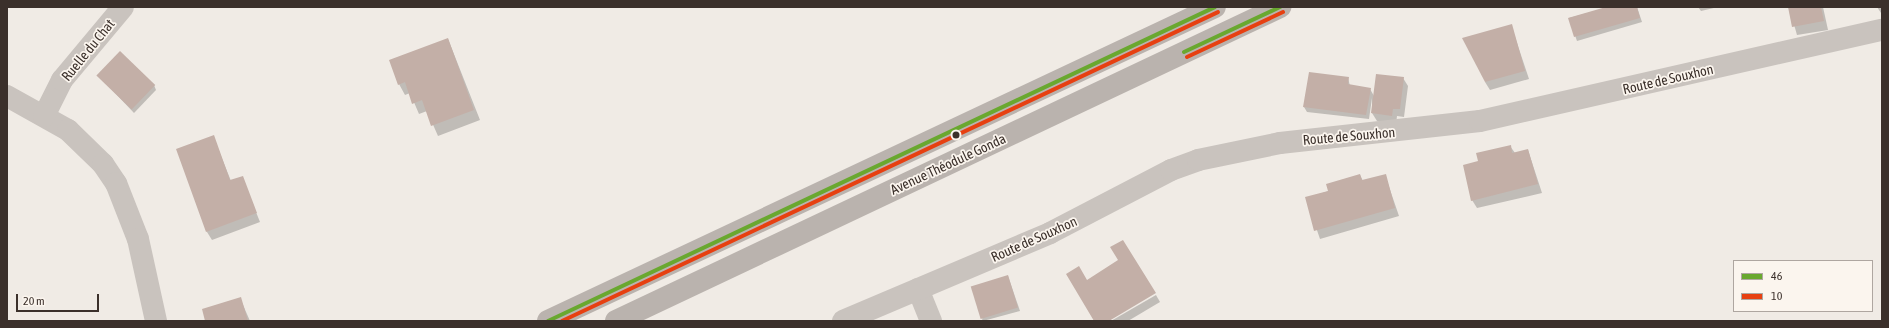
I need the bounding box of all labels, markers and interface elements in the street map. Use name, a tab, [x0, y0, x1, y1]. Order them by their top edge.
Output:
street label: Ruelle du Chat	[58, 16, 118, 84]
street label: Route de Souxhon	[1621, 60, 1715, 98]
street label: Route de Souxhon	[1302, 124, 1396, 148]
street label: Avenue Théodule Gonda	[888, 130, 1008, 198]
unlabelled marker	[951, 130, 961, 140]
street label: Route de Souxhon	[988, 213, 1080, 265]
legend	[1733, 260, 1873, 312]
text: 46	[1771, 269, 1782, 283]
scale bar	[18, 286, 101, 312]
text: 10	[1771, 289, 1782, 303]
text: 20 m	[23, 294, 45, 308]

